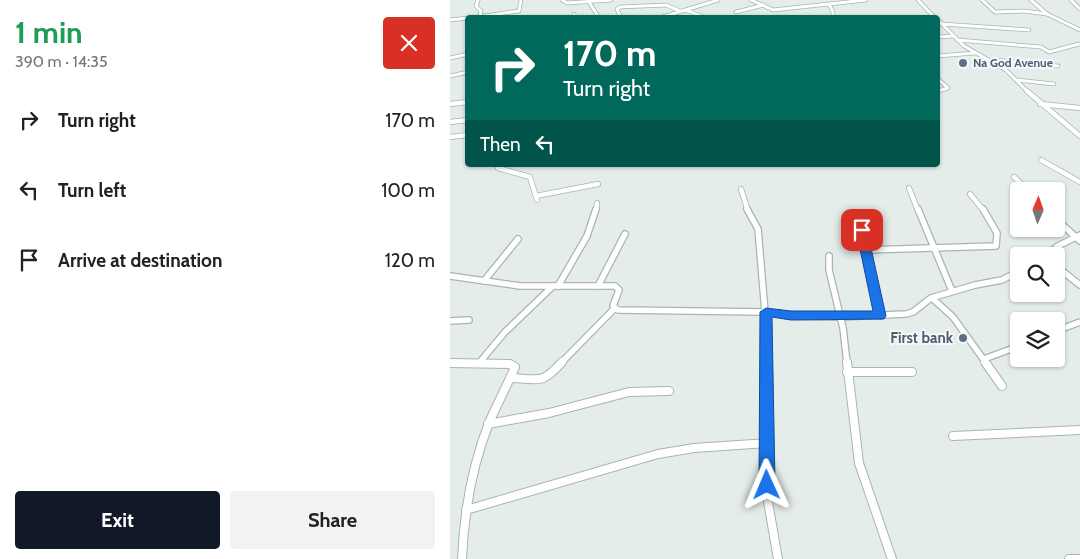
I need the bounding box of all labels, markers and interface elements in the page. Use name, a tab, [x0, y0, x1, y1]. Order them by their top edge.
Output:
text: 1 min	[15, 14, 83, 51]
button: close	[383, 17, 435, 69]
text: 170 m	[563, 32, 656, 75]
icon: right	[480, 35, 545, 100]
text: 390 m · 14:35	[15, 52, 108, 71]
place label: Na God Avenue	[973, 55, 1053, 70]
marker: Na God Avenue	[957, 57, 969, 69]
text: Turn right	[563, 75, 650, 102]
icon: right	[15, 106, 43, 134]
text: Turn right	[58, 109, 136, 132]
text: 170 m	[385, 109, 435, 132]
icon: left	[531, 130, 559, 158]
text: Then	[480, 133, 521, 156]
icon: left	[15, 176, 43, 204]
text: Turn left	[58, 179, 126, 202]
text: 100 m	[381, 179, 435, 202]
north arrow	[1010, 182, 1065, 238]
map controls	[1010, 182, 1065, 367]
pin	[841, 209, 883, 251]
icon: arrive	[848, 216, 876, 244]
icon: arrive	[15, 246, 43, 274]
button: search	[1010, 247, 1065, 302]
text: Arrive at destination	[58, 249, 222, 272]
text: 120 m	[385, 249, 435, 272]
button: layers	[1010, 312, 1065, 367]
place label: First bank	[890, 329, 954, 347]
marker: First bank	[957, 332, 969, 344]
position arrow	[740, 458, 792, 510]
button: Exit	[15, 491, 220, 549]
button: Share	[230, 491, 435, 549]

